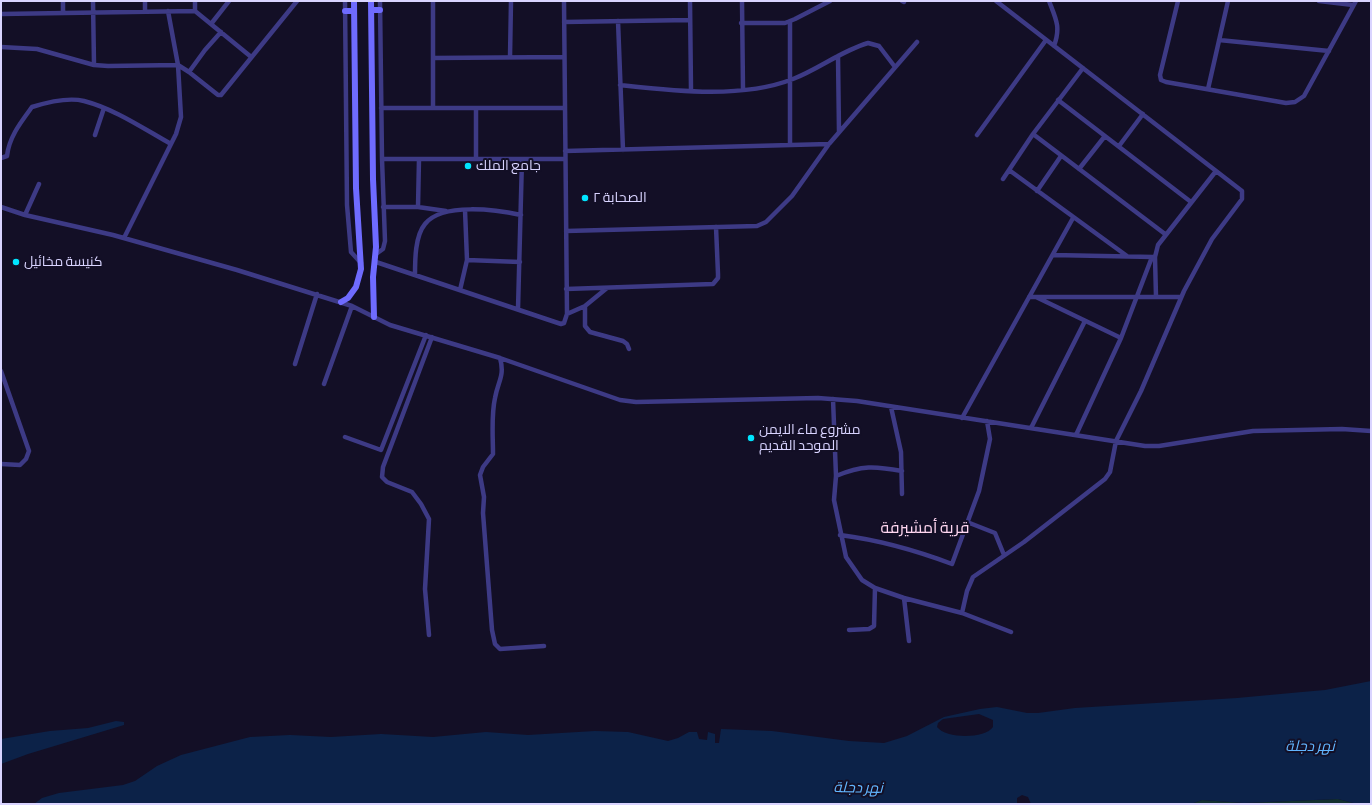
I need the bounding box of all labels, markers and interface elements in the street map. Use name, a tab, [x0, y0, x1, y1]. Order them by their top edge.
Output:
place label: جامع الملك	[476, 158, 541, 174]
marker: جامع الملك	[463, 161, 473, 171]
place label: الصحابة ٢	[593, 190, 647, 206]
marker: الصحابة ٢	[580, 193, 590, 203]
place label: كنيسة مخائيل	[24, 254, 103, 270]
marker: كنيسة مخائيل	[11, 257, 21, 267]
place label: مشروع ماء الايمن الموحد القديم	[759, 422, 860, 454]
marker: مشروع ماء الايمن الموحد القديم	[746, 433, 756, 443]
district label: قرية أمشيرفة	[881, 518, 969, 538]
water label: نهر دجلة	[1285, 737, 1335, 755]
water label: نهر دجلة	[833, 779, 883, 797]

